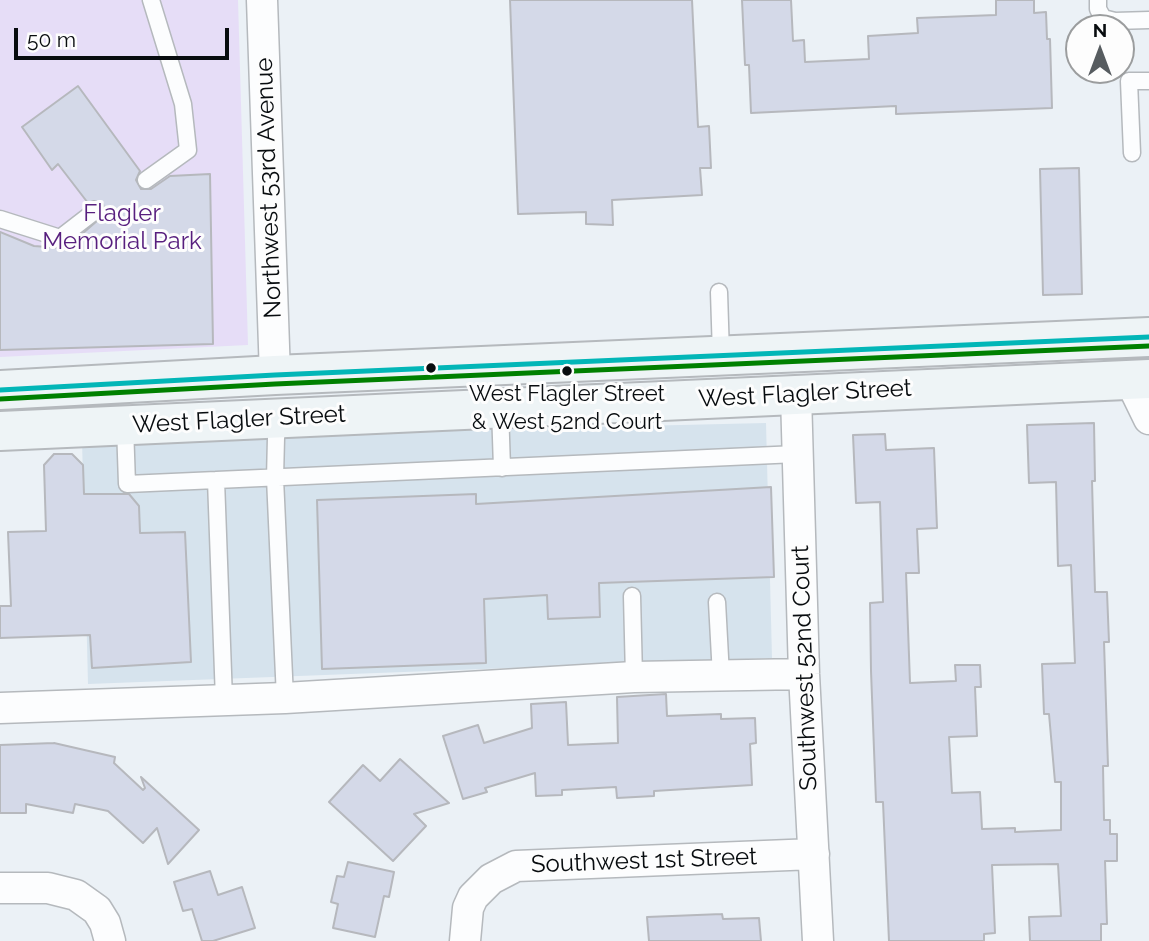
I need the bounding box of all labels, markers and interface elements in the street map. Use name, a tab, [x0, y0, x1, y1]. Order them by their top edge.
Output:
scale bar	[18, 14, 233, 58]
north arrow	[1065, 14, 1135, 84]
text: N	[1093, 19, 1107, 41]
text: 50 m	[27, 27, 76, 52]
street label: Northwest 53rd Avenue	[250, 57, 288, 319]
park label: Flagler Memorial Park	[42, 200, 202, 256]
unlabelled marker	[424, 361, 438, 375]
marker: West Flagler Street & West 52nd Court	[560, 364, 574, 378]
street label: West Flagler Street	[698, 374, 912, 414]
place label: West Flagler Street & West 52nd Court	[469, 381, 665, 432]
street label: West Flagler Street	[132, 400, 346, 440]
street label: Southwest 52nd Court	[786, 545, 824, 791]
street label: Southwest 1st Street	[530, 843, 758, 879]

